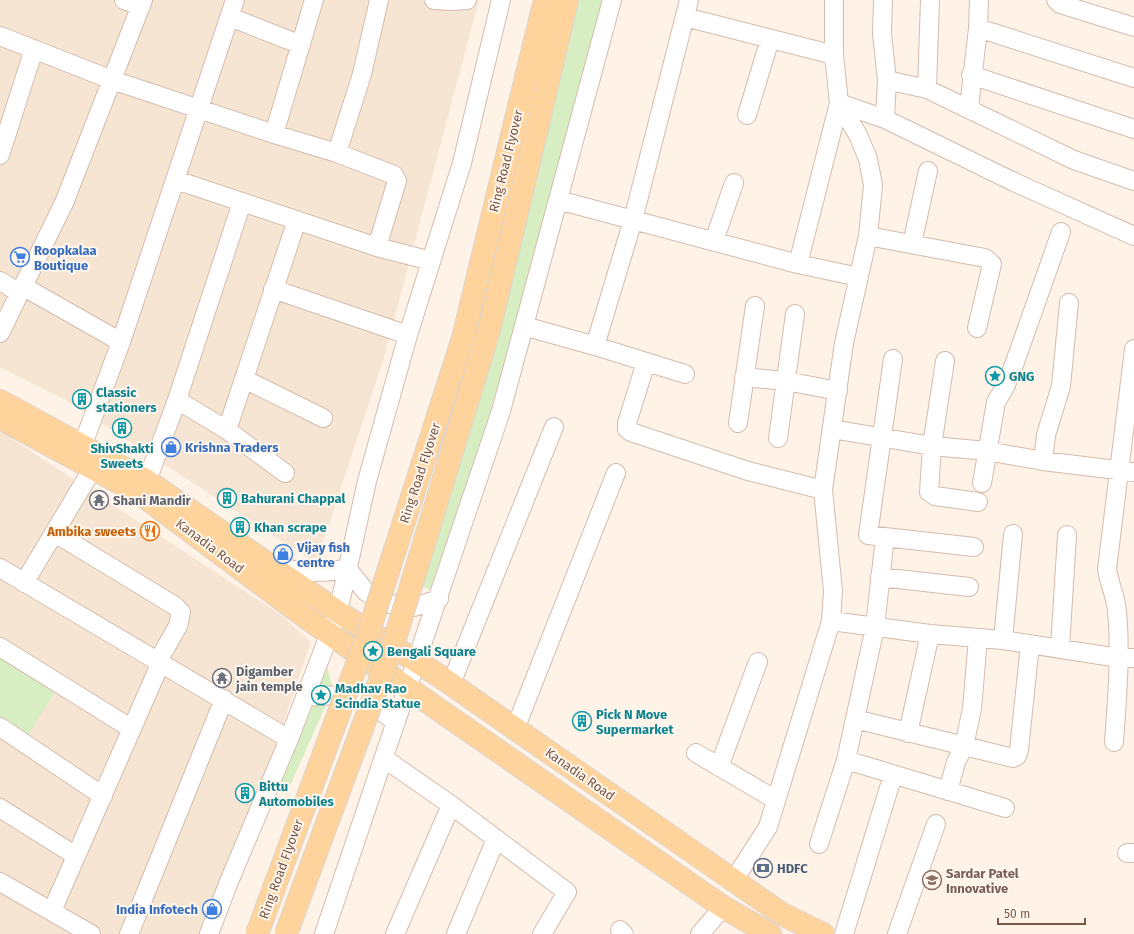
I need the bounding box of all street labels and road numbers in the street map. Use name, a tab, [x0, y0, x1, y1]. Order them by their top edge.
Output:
street label: Ring Road Flyover	[486, 108, 526, 214]
street label: Ring Road Flyover	[397, 421, 443, 525]
street label: Kanadia Road	[173, 516, 247, 576]
street label: Kanadia Road	[542, 745, 618, 803]
street label: Ring Road Flyover	[256, 817, 306, 921]

